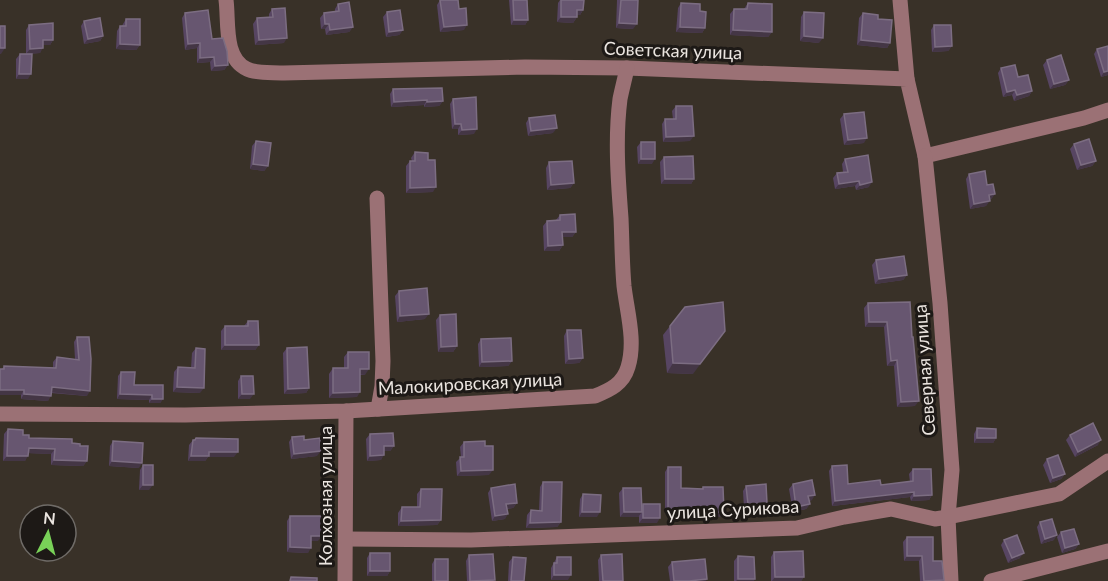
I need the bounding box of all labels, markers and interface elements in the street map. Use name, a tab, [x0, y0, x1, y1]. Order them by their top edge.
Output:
street label: Советская улица	[603, 37, 743, 63]
street label: Северная улица	[908, 304, 940, 436]
street label: Малокировская улица	[377, 367, 563, 399]
street label: Колхозная улица	[314, 426, 336, 566]
street label: улица Сурикова	[666, 495, 800, 523]
north arrow	[18, 503, 78, 563]
text: N	[42, 507, 57, 528]

